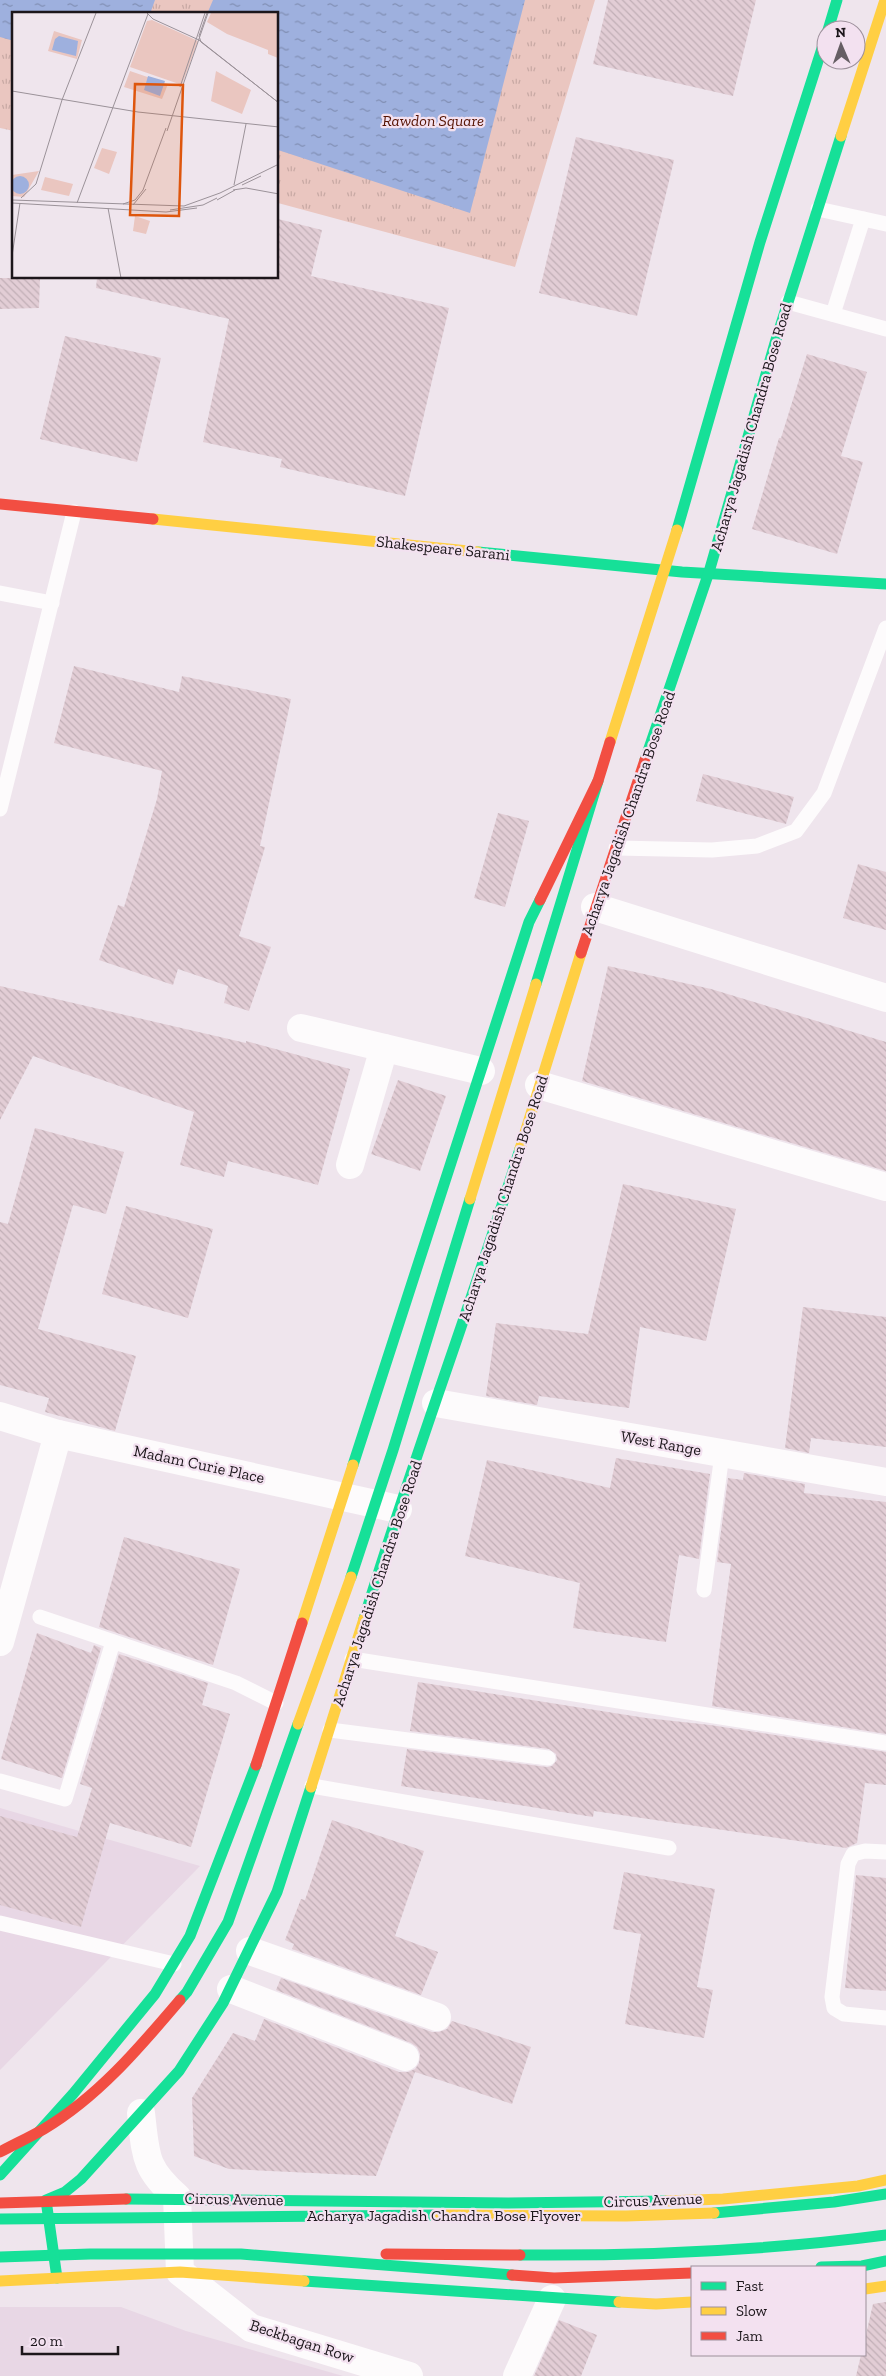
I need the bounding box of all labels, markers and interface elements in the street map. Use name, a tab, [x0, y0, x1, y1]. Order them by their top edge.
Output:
inset map	[12, 12, 279, 279]
north arrow	[816, 20, 866, 70]
text: N	[835, 24, 847, 41]
park label: Rawdon Square	[382, 111, 484, 130]
street label: Acharya Jagadish Chandra Bose Road	[706, 300, 796, 553]
street label: Shakespeare Sarani	[375, 532, 511, 565]
street label: Acharya Jagadish Chandra Bose Road	[577, 688, 679, 938]
street label: Acharya Jagadish Chandra Bose Road	[454, 1072, 552, 1323]
street label: West Range	[619, 1427, 703, 1459]
street label: Madam Curie Place	[132, 1441, 266, 1487]
street label: Acharya Jagadish Chandra Bose Road	[328, 1457, 426, 1708]
street label: Circus Avenue	[184, 2189, 284, 2209]
street label: Circus Avenue	[603, 2189, 703, 2211]
street label: Acharya Jagadish Chandra Bose Flyover	[307, 2206, 581, 2225]
legend	[691, 2266, 866, 2356]
text: Fast	[736, 2277, 764, 2295]
text: Slow	[736, 2302, 768, 2320]
street label: Beckbagan Row	[247, 2315, 357, 2367]
scale bar	[22, 2324, 119, 2356]
text: Jam	[736, 2327, 763, 2345]
text: 20 m	[30, 2332, 63, 2350]

